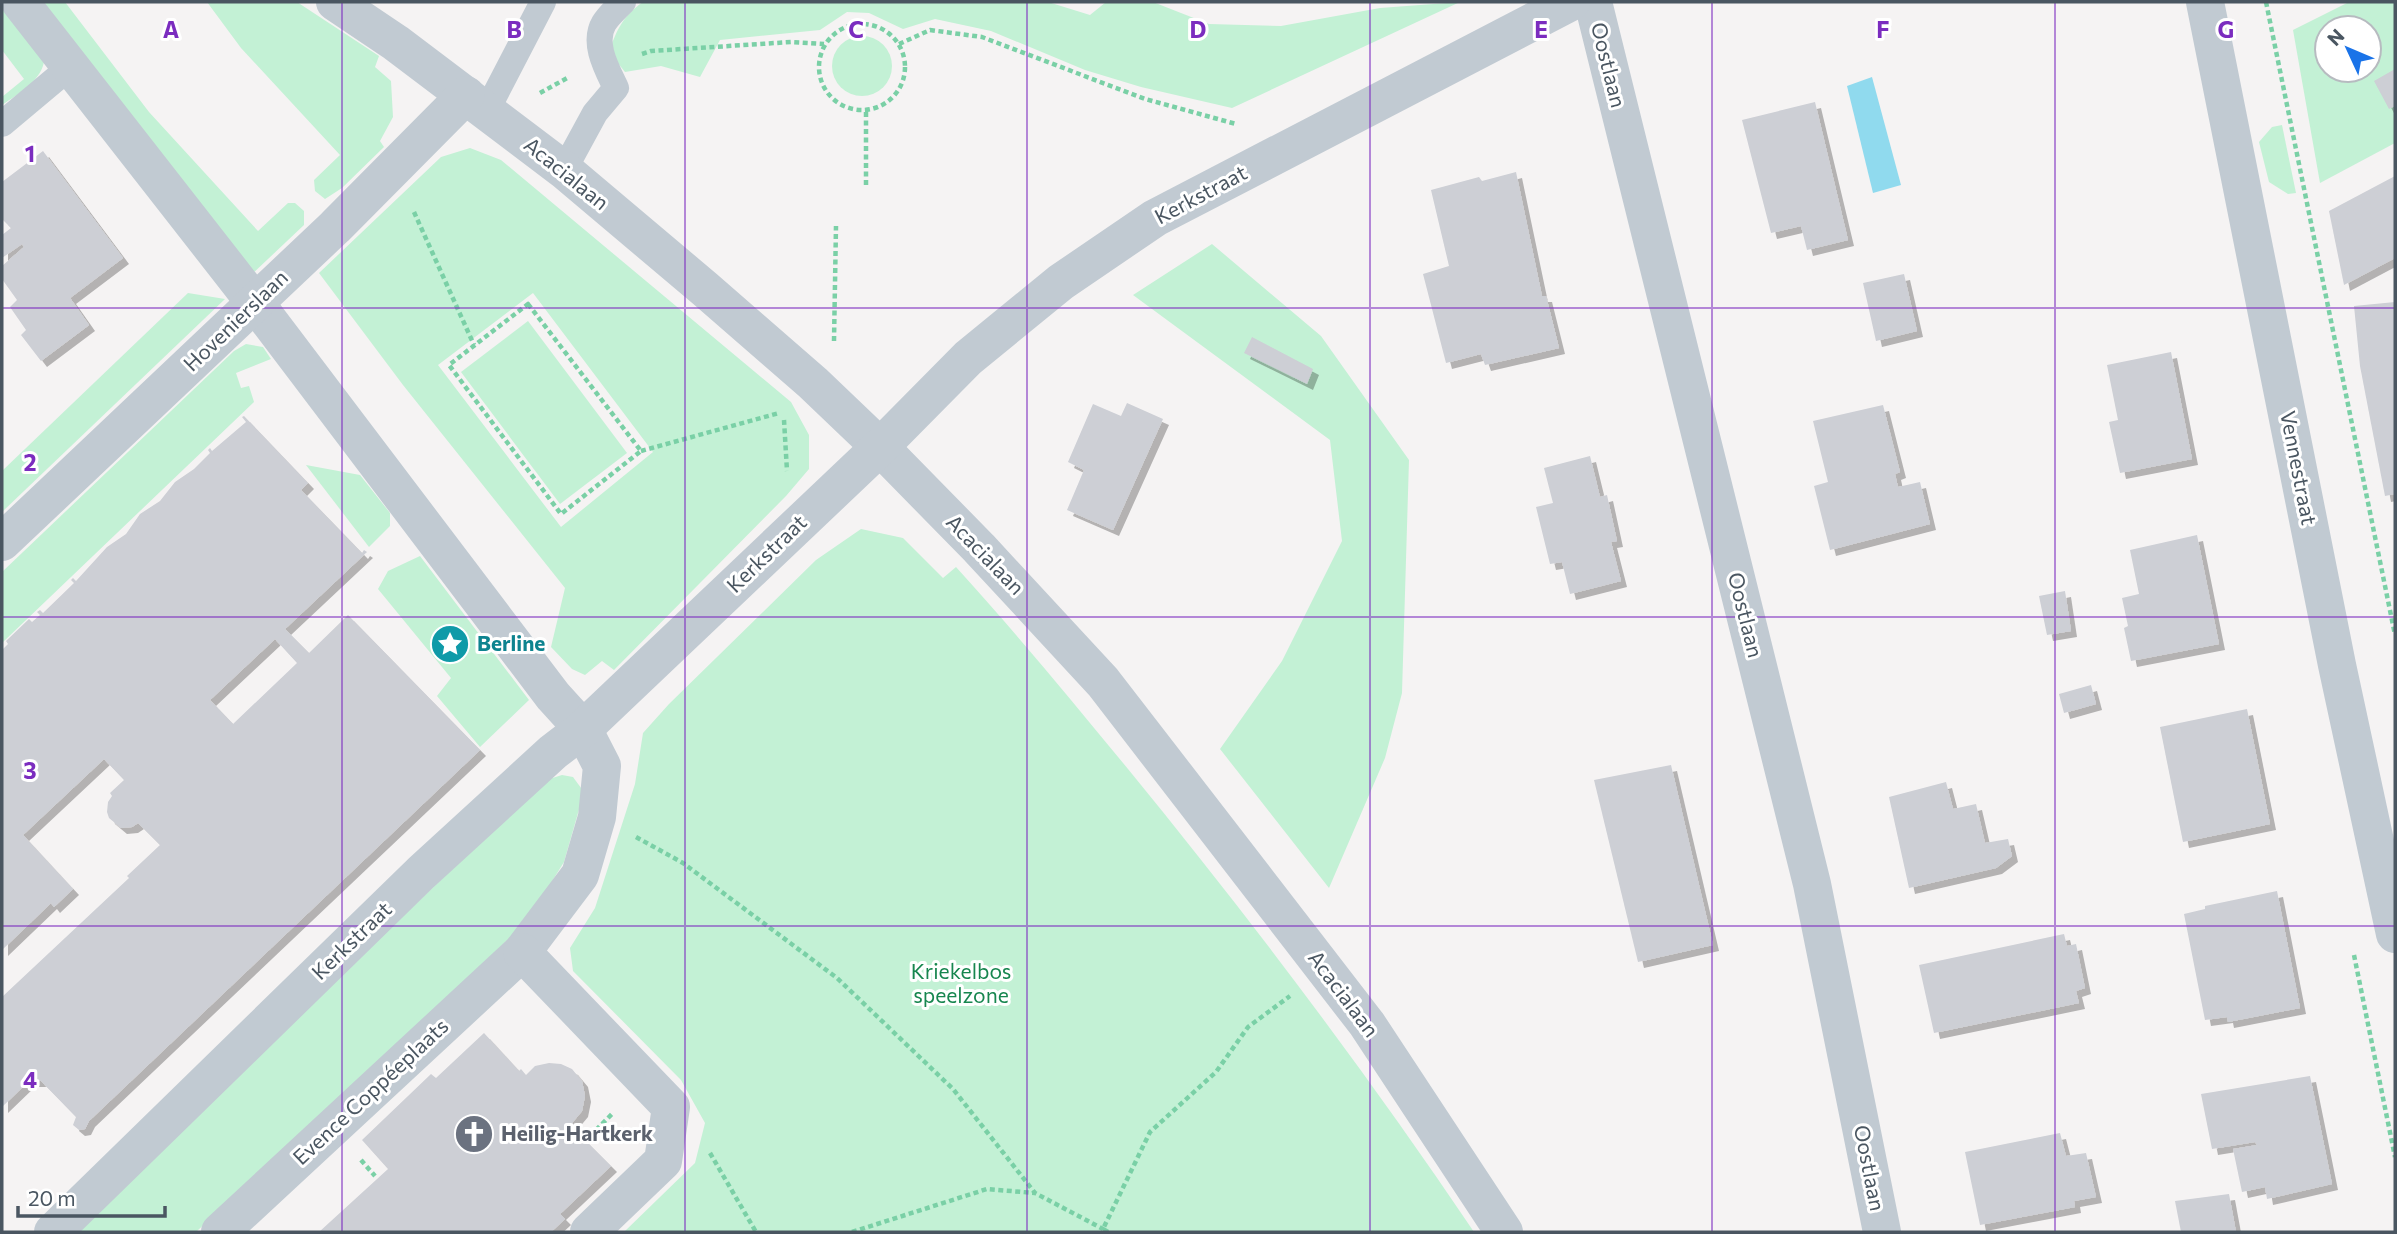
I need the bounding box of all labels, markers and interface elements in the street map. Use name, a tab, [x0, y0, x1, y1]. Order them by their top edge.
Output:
north arrow	[2313, 14, 2383, 84]
text: A	[163, 15, 180, 43]
text: B	[506, 15, 522, 43]
text: C	[848, 15, 864, 43]
text: D	[1190, 15, 1207, 43]
text: E	[1534, 15, 1548, 43]
text: F	[1876, 15, 1890, 43]
text: G	[2218, 15, 2234, 43]
street label: Oostlaan	[1587, 19, 1632, 110]
text: N	[2322, 24, 2349, 50]
street label: Acacialaan	[520, 131, 614, 214]
text: 1	[25, 139, 35, 167]
street label: Kerkstraat	[1150, 159, 1251, 228]
street label: Hovenierslaan	[178, 264, 292, 376]
street label: Vennestraat	[2276, 408, 2323, 527]
text: 2	[23, 448, 37, 476]
street label: Kerkstraat	[721, 509, 811, 597]
street label: Acacialaan	[942, 509, 1030, 599]
street label: Oostlaan	[1724, 569, 1769, 660]
place icon: Berline	[429, 623, 471, 665]
place label: Berline	[477, 630, 545, 655]
text: 3	[23, 756, 37, 784]
street label: Kerkstraat	[306, 896, 396, 984]
street label: Acacialaan	[1304, 945, 1385, 1041]
park label: Kriekelbos speelzone	[911, 958, 1011, 1007]
street label: Evence Coppéeplaats	[287, 1013, 453, 1169]
text: 4	[23, 1065, 37, 1093]
church icon: Heilig-Hartkerk	[453, 1113, 495, 1155]
place label: Heilig-Hartkerk	[501, 1120, 653, 1145]
street label: Oostlaan	[1850, 1123, 1891, 1213]
scale bar	[18, 1174, 164, 1218]
text: 20 m	[28, 1185, 76, 1210]

